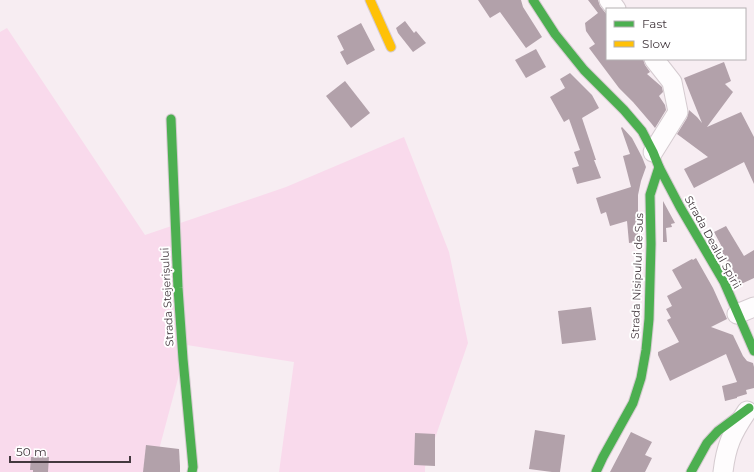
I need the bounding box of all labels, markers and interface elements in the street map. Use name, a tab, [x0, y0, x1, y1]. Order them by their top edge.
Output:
legend	[606, 8, 746, 60]
text: Fast	[642, 16, 667, 31]
text: Slow	[642, 36, 671, 51]
street label: Strada Dealul Spirii	[682, 193, 744, 291]
street label: Strada Nisipului de Sus	[628, 212, 646, 339]
street label: Strada Stejerișului	[157, 247, 177, 347]
scale bar	[10, 438, 130, 464]
text: 50 m	[16, 444, 47, 459]

